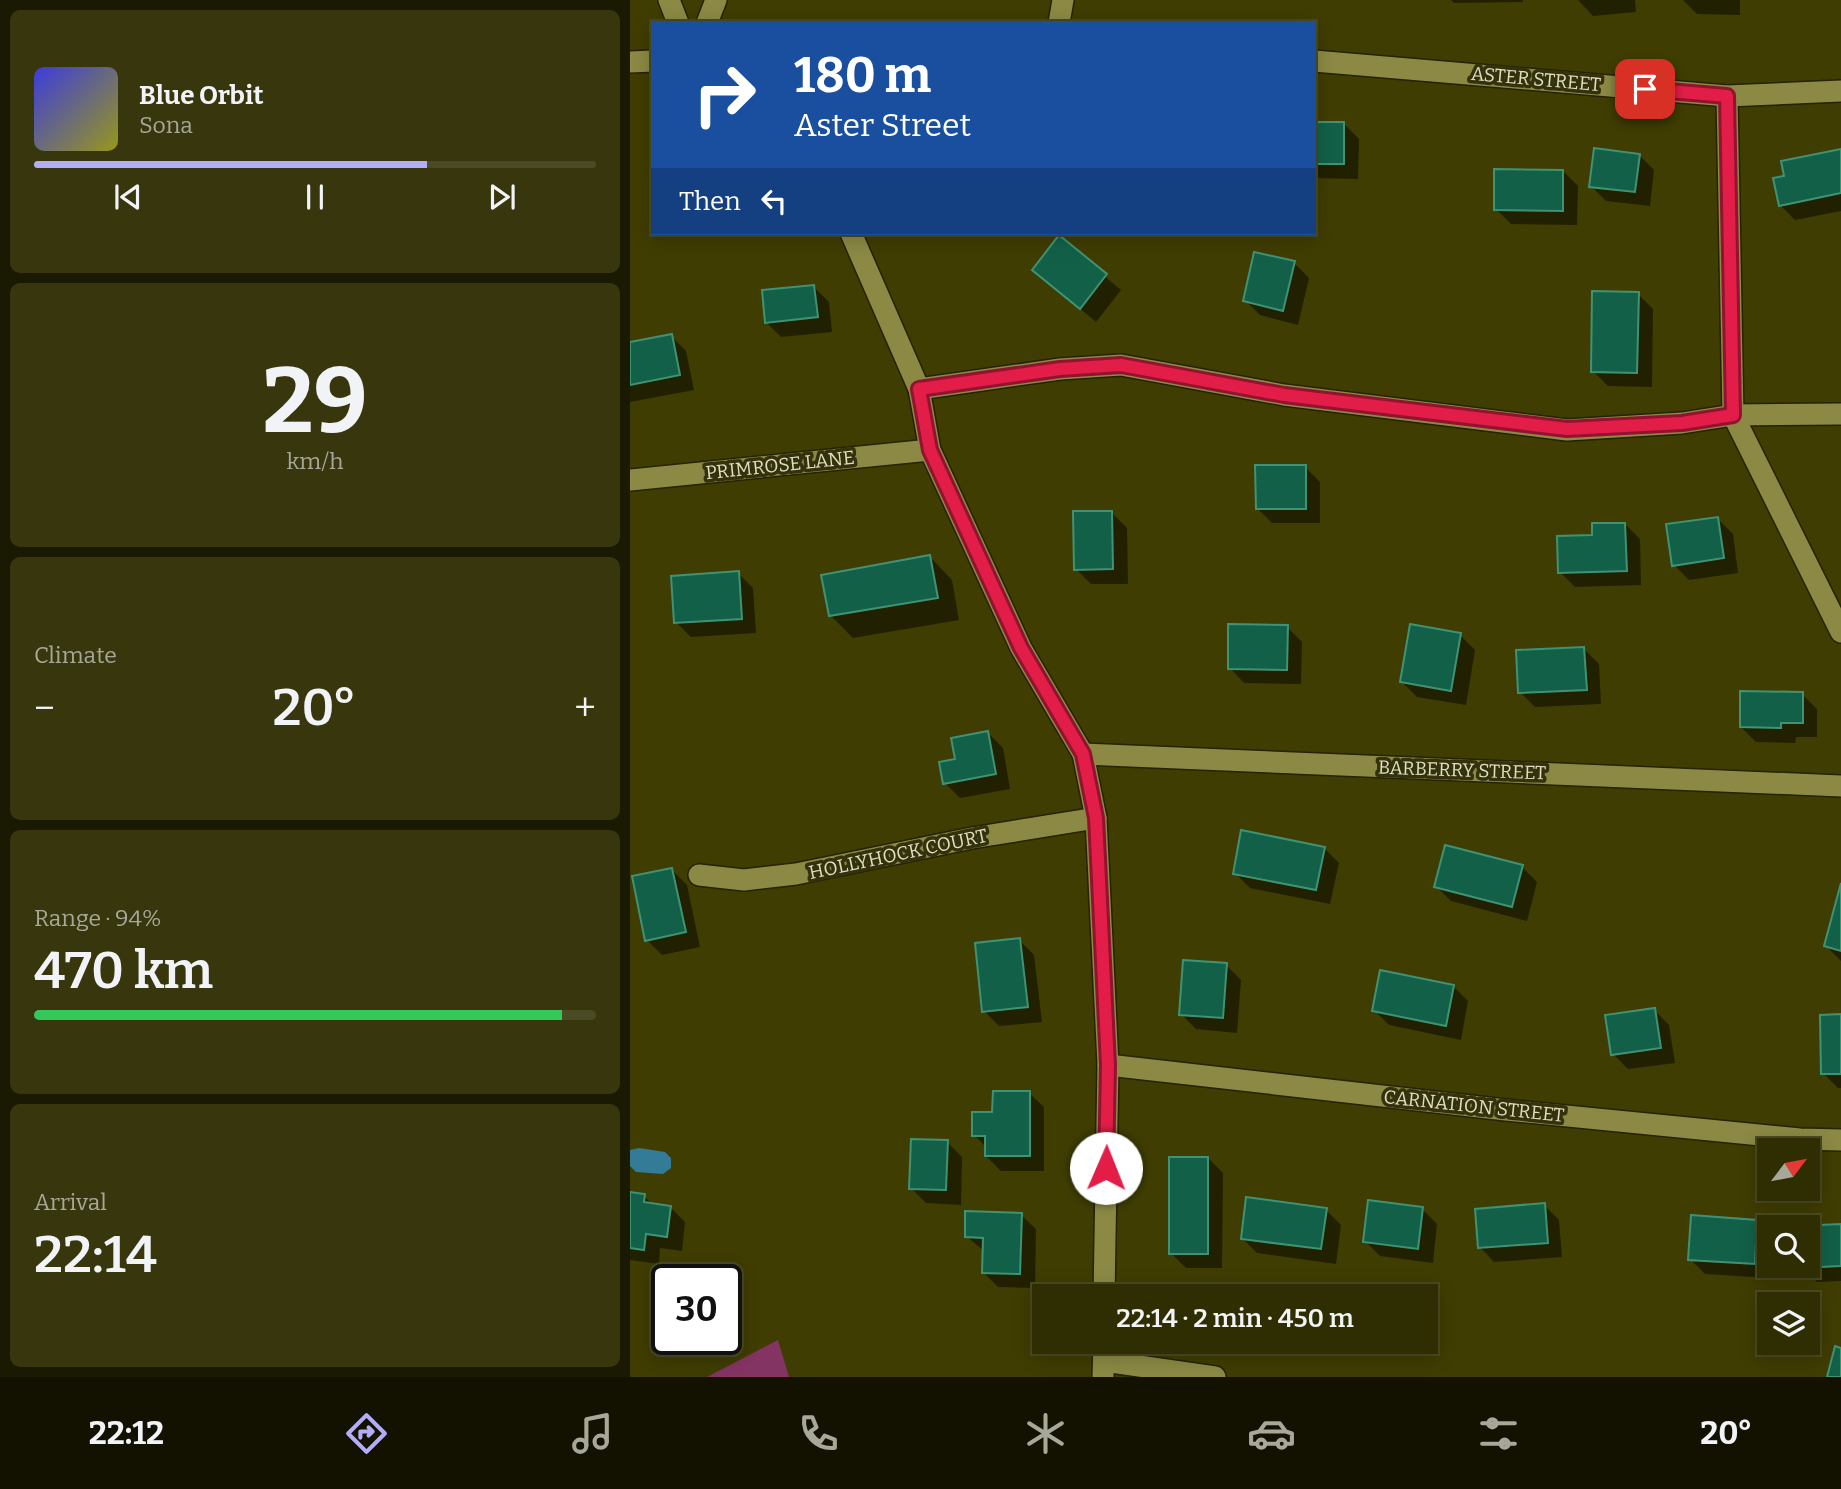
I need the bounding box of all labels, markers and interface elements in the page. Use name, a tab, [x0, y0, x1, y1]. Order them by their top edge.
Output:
text: 180 m	[794, 46, 931, 105]
icon: right	[679, 49, 770, 140]
pin	[1615, 59, 1675, 119]
street label: ASTER STREET	[1470, 62, 1602, 96]
icon: arrive	[1626, 70, 1664, 108]
text: Blue Orbit	[139, 80, 263, 111]
text: Aster Street	[794, 106, 971, 144]
text: Sona	[139, 111, 193, 139]
icon: previous	[109, 178, 147, 216]
icon: pause	[296, 178, 334, 216]
icon: next	[483, 178, 521, 216]
icon: left	[755, 182, 793, 220]
text: Then	[679, 186, 741, 217]
text: 29	[262, 347, 368, 456]
street label: PRIMROSE LANE	[704, 446, 856, 484]
text: km/h	[287, 447, 343, 475]
text: Climate	[34, 641, 117, 669]
text: 20°	[272, 676, 357, 739]
text: −	[34, 685, 55, 731]
text: +	[574, 685, 596, 731]
street label: BARBERRY STREET	[1378, 756, 1546, 784]
street label: HOLLYHOCK COURT	[806, 824, 990, 884]
text: Range · 94%	[34, 904, 161, 932]
text: 470 km	[34, 939, 213, 1002]
street label: CARNATION STREET	[1382, 1085, 1566, 1127]
position arrow	[1069, 1131, 1143, 1205]
north arrow	[1757, 1138, 1820, 1200]
map controls	[1757, 1138, 1820, 1355]
text: Arrival	[34, 1188, 107, 1216]
button: search	[1757, 1215, 1820, 1278]
text: 22:14	[34, 1223, 157, 1286]
speed limit sign: 30	[651, 1264, 742, 1355]
button: layers	[1757, 1292, 1820, 1355]
text: 22:14 · 2 min · 450 m	[1116, 1303, 1354, 1334]
icon: directions	[342, 1409, 391, 1458]
icon: music	[568, 1409, 617, 1458]
icon: phone	[794, 1409, 843, 1458]
icon: climate	[1021, 1409, 1070, 1458]
icon: car	[1247, 1409, 1296, 1458]
icon: filters	[1474, 1409, 1523, 1458]
text: 22:12	[89, 1414, 164, 1452]
text: 20°	[1700, 1414, 1752, 1452]

